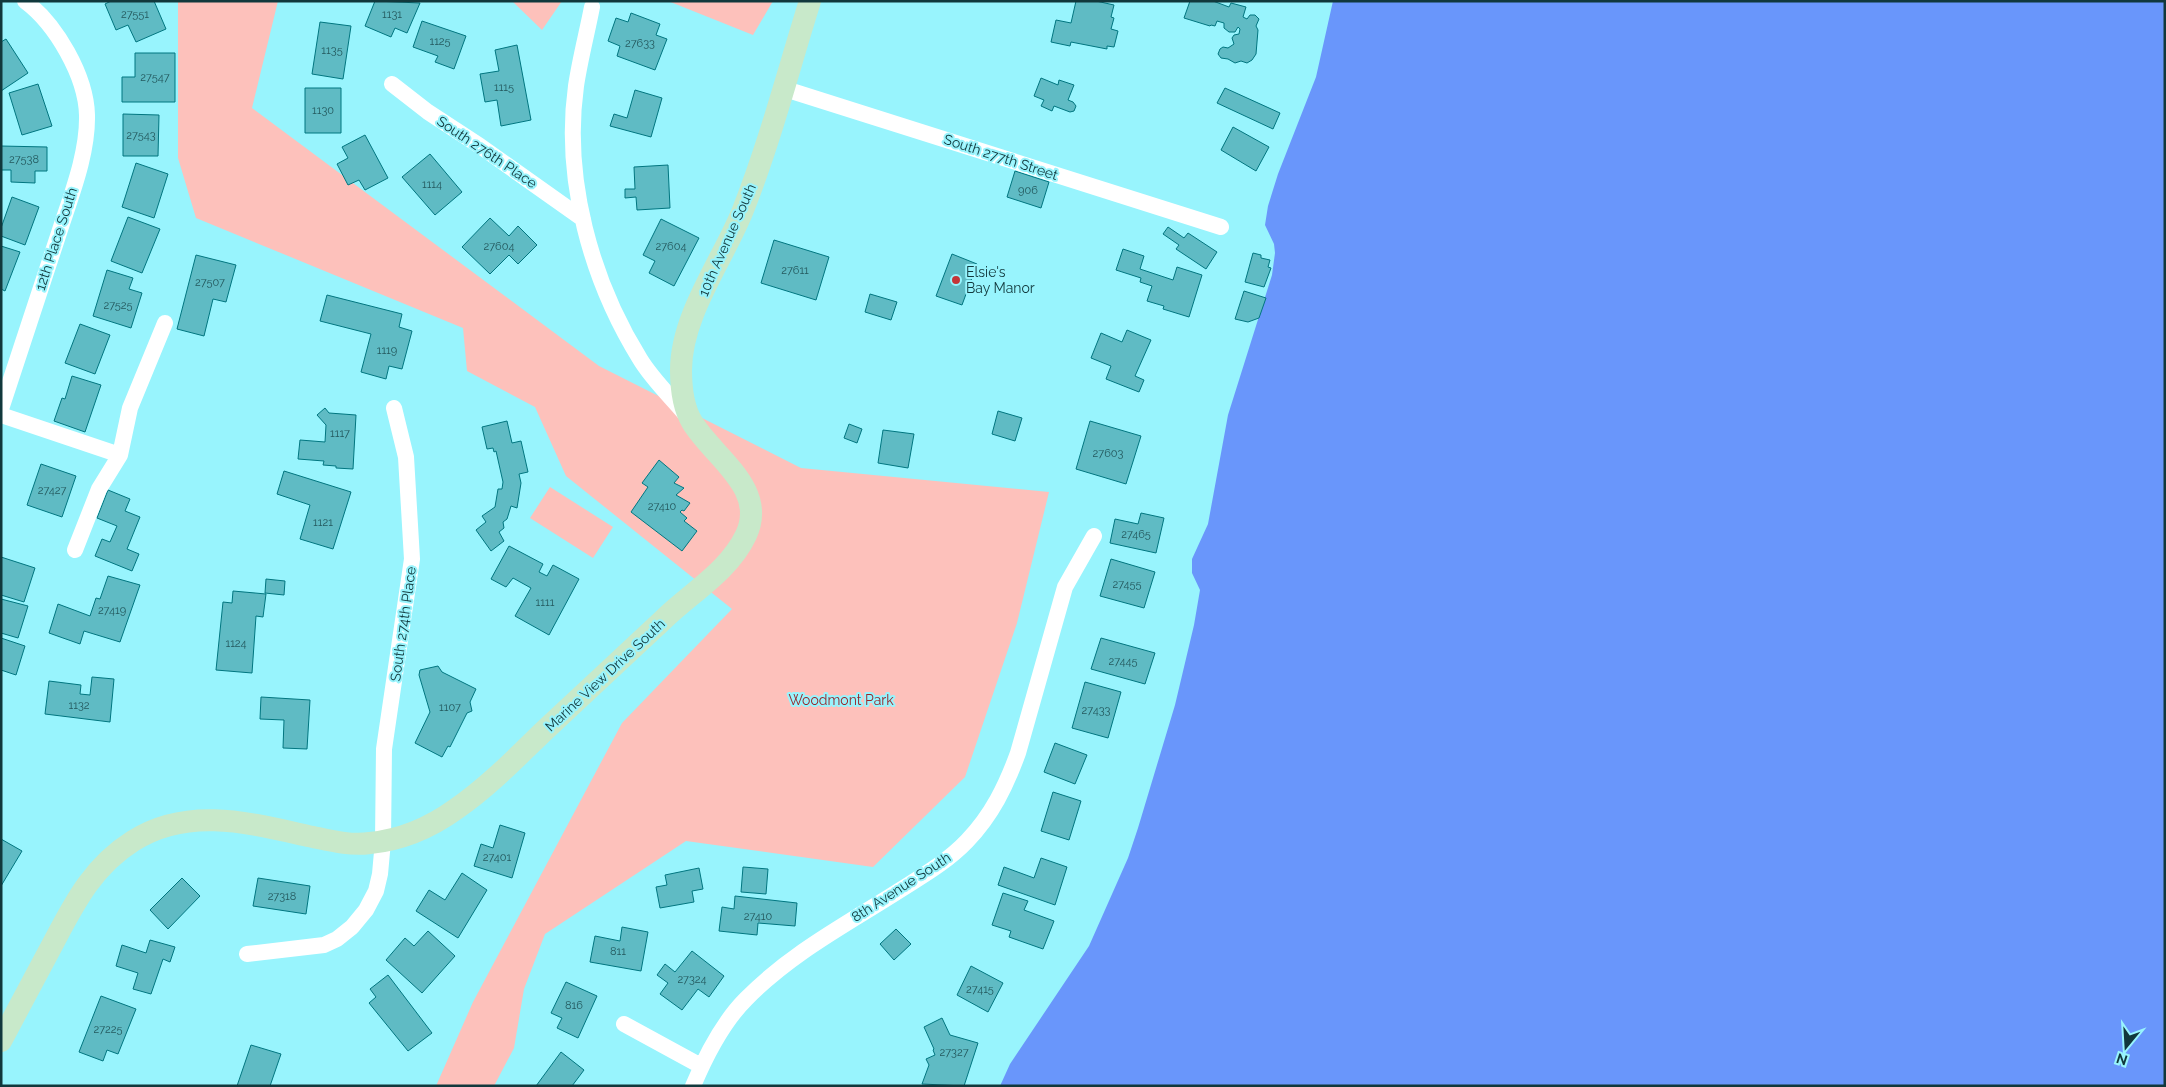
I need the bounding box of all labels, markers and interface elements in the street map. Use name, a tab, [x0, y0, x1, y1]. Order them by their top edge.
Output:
house number: 27551	[121, 8, 149, 21]
house number: 1131	[382, 8, 402, 21]
house number: 1125	[429, 35, 451, 48]
house number: 27633	[625, 37, 655, 50]
house number: 1135	[321, 44, 343, 57]
house number: 27547	[140, 71, 170, 84]
house number: 1115	[494, 81, 514, 94]
house number: 1130	[312, 104, 334, 117]
street label: South 276th Place	[434, 113, 540, 191]
house number: 27543	[126, 129, 156, 142]
street label: South 277th Street	[942, 131, 1060, 183]
house number: 27538	[9, 153, 39, 166]
house number: 1114	[422, 178, 442, 191]
street label: 10th Avenue South	[695, 181, 759, 299]
house number: 906	[1018, 184, 1038, 197]
street label: 12th Place South	[32, 186, 80, 292]
house number: 27604	[484, 240, 515, 253]
house number: 27604	[656, 240, 687, 253]
house number: 27611	[781, 264, 809, 277]
place label: Elsie's Bay Manor	[966, 264, 1035, 296]
marker: Elsie's Bay Manor	[950, 274, 962, 286]
house number: 27507	[195, 276, 225, 289]
house number: 27525	[103, 299, 133, 312]
house number: 1119	[377, 344, 397, 357]
house number: 1117	[330, 427, 350, 440]
house number: 27603	[1093, 447, 1124, 460]
house number: 27427	[38, 484, 66, 497]
house number: 27410	[648, 500, 677, 513]
house number: 1121	[313, 516, 333, 529]
house number: 27465	[1121, 528, 1151, 541]
street label: South 274th Place	[387, 566, 419, 682]
house number: 27455	[1112, 578, 1142, 591]
house number: 1111	[536, 596, 555, 609]
house number: 27419	[98, 604, 126, 617]
street label: Marine View Drive South	[542, 615, 668, 735]
house number: 1124	[225, 637, 247, 650]
house number: 27445	[1108, 655, 1138, 668]
park label: Woodmont Park	[788, 692, 894, 708]
house number: 1132	[68, 699, 90, 712]
house number: 1107	[439, 701, 461, 714]
house number: 27433	[1082, 704, 1111, 717]
street label: 8th Avenue South	[848, 849, 954, 925]
house number: 27401	[483, 851, 512, 864]
house number: 27318	[268, 890, 296, 903]
house number: 27410	[744, 910, 773, 923]
house number: 811	[610, 945, 626, 958]
house number: 27324	[677, 973, 707, 986]
house number: 27415	[966, 983, 994, 996]
house number: 816	[565, 999, 583, 1012]
north arrow	[2101, 1022, 2151, 1072]
house number: 27225	[93, 1023, 123, 1036]
house number: 27327	[939, 1046, 969, 1059]
text: N	[2114, 1050, 2130, 1069]

